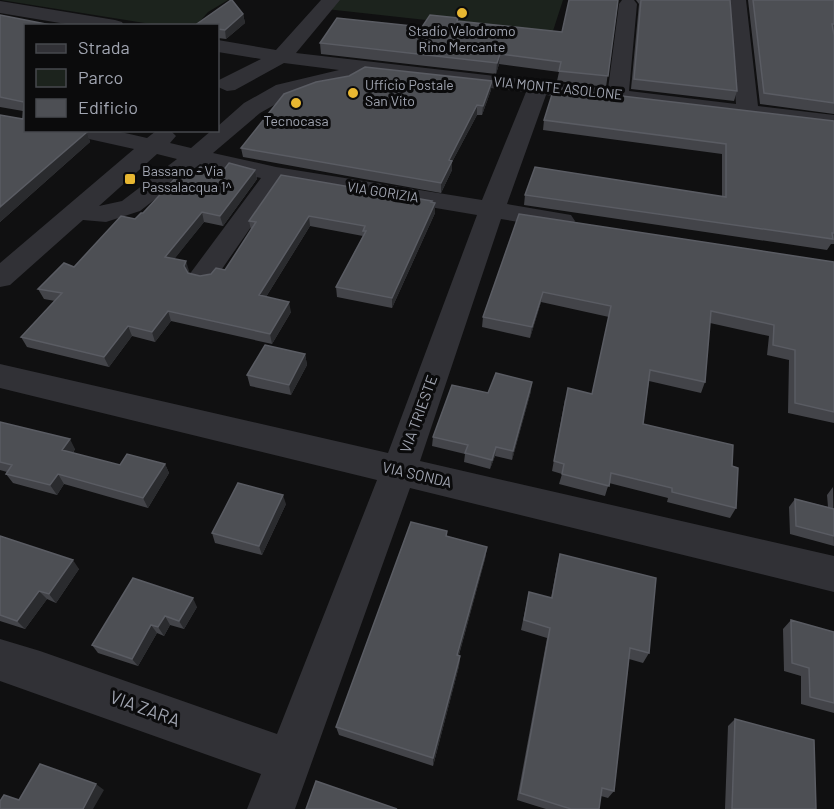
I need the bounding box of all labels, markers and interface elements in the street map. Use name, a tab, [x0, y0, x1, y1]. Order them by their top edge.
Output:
marker: Stadio Velodromo Rino Mercante	[455, 6, 469, 20]
place label: Stadio Velodromo Rino Mercante	[408, 22, 516, 55]
legend	[24, 24, 219, 132]
text: Strada	[78, 36, 130, 58]
text: Parco	[78, 66, 123, 88]
street label: VIA MONTE ASOLONE	[493, 72, 623, 103]
place label: Ufficio Postale San Vito	[365, 76, 454, 109]
marker: Ufficio Postale San Vito	[346, 86, 360, 100]
text: Edificio	[78, 96, 138, 118]
marker: Tecnocasa	[289, 96, 303, 110]
place label: Tecnocasa	[263, 112, 329, 129]
place label: Bassano - Via Passalacqua 1^	[142, 162, 232, 195]
marker: Bassano - Via Passalacqua 1^	[123, 172, 137, 186]
street label: VIA GORIZIA	[346, 177, 421, 206]
street label: VIA TRIESTE	[396, 372, 440, 455]
street label: VIA SONDA	[381, 457, 454, 491]
street label: VIA ZARA	[107, 685, 184, 731]

